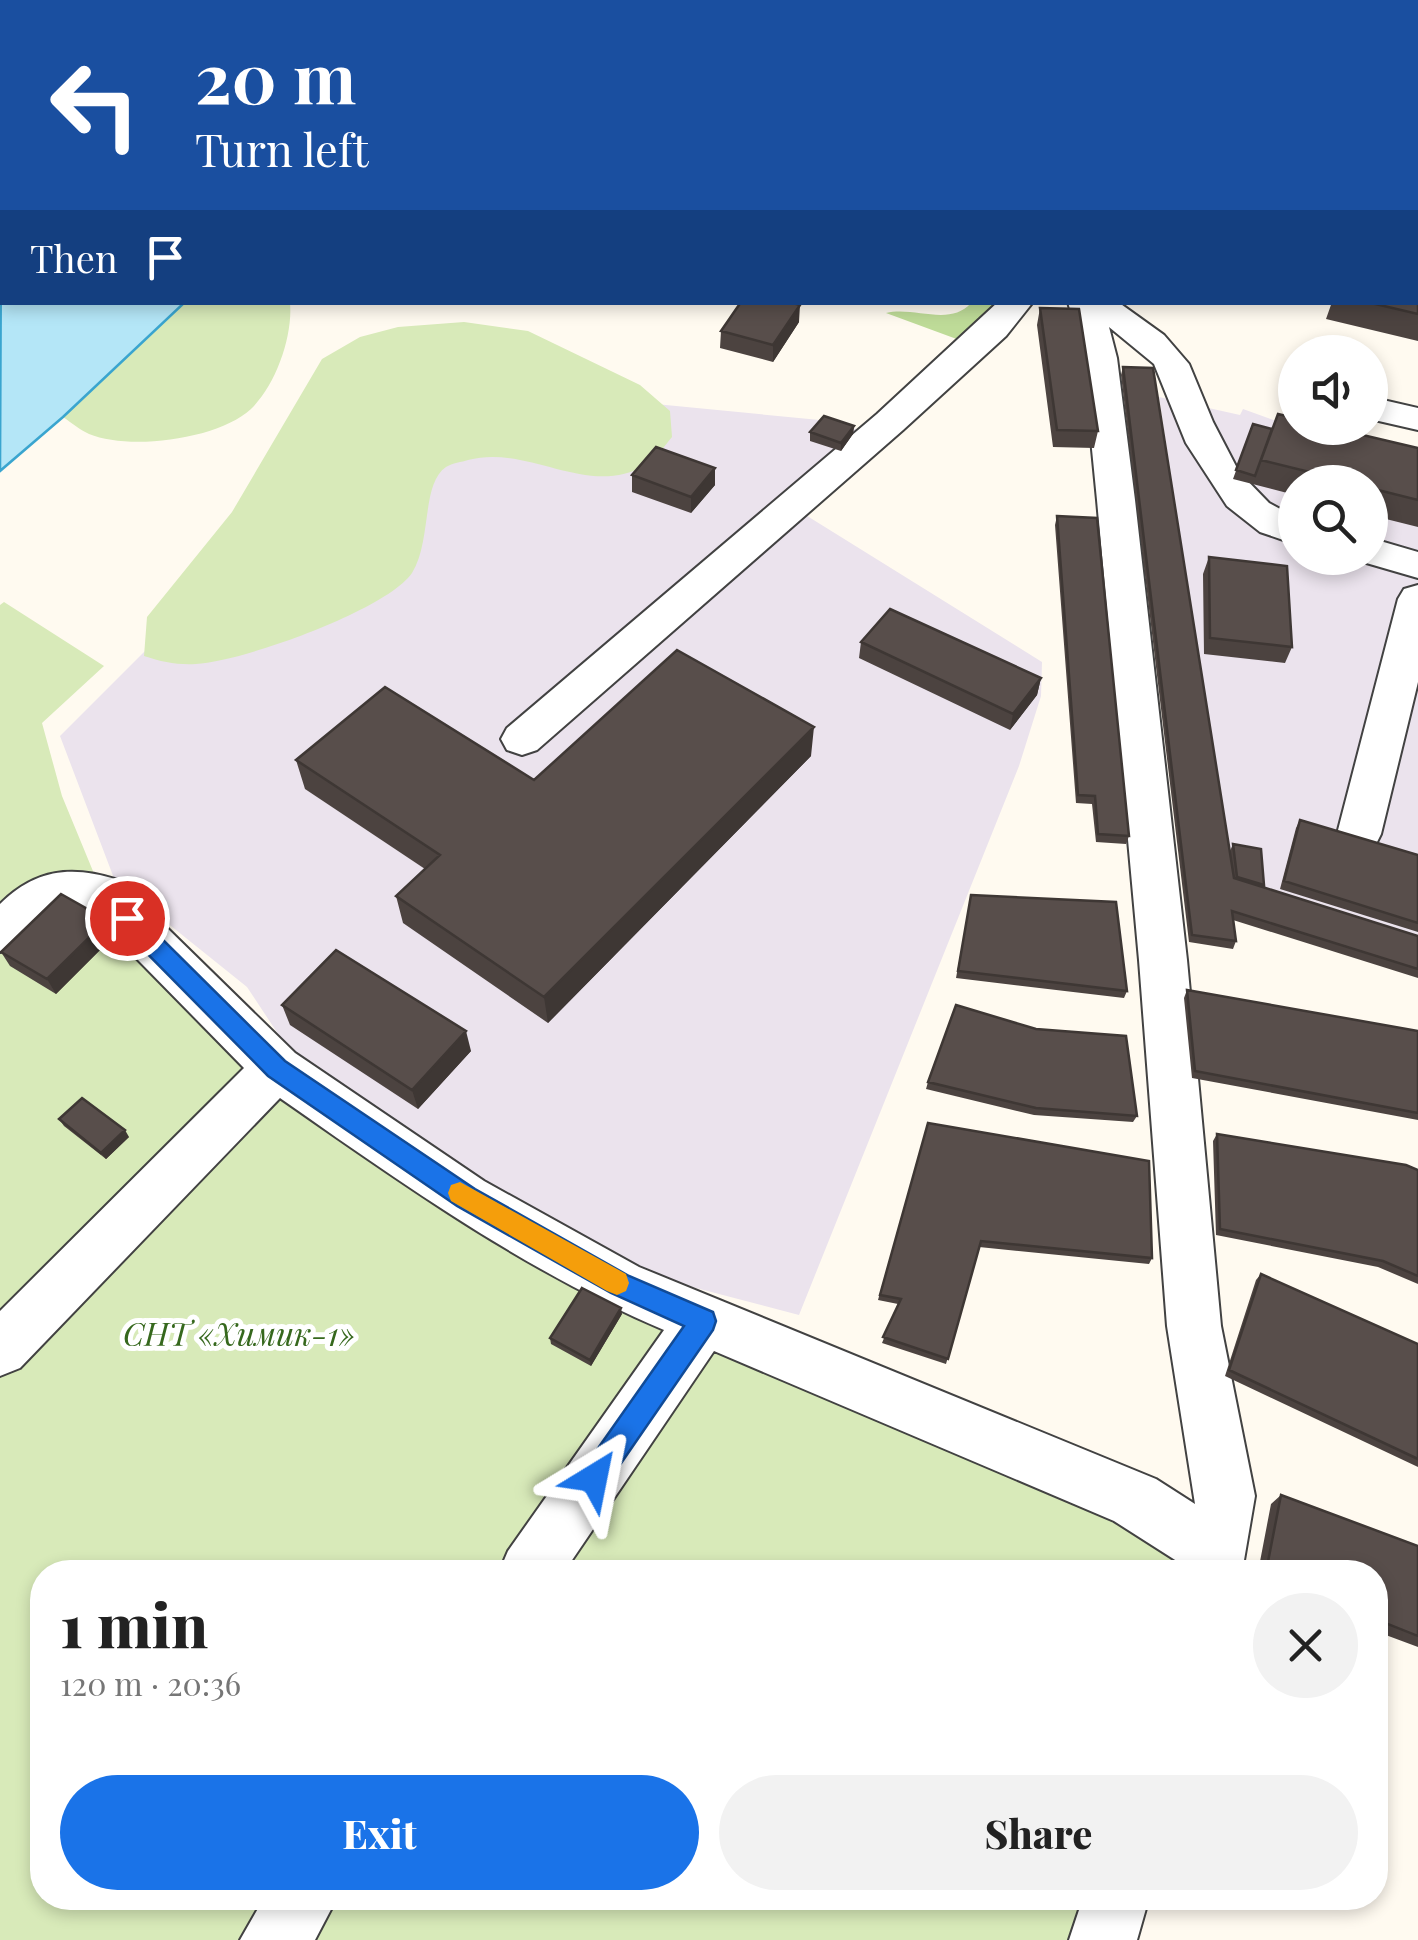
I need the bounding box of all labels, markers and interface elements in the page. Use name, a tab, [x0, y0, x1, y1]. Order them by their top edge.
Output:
text: 20 m	[195, 28, 356, 122]
icon: left	[30, 40, 160, 170]
text: Turn left	[195, 118, 369, 178]
icon: arrive	[138, 230, 193, 285]
text: Then	[30, 232, 118, 283]
map controls	[1278, 335, 1388, 575]
button: sound	[1278, 335, 1388, 445]
button: search	[1278, 465, 1388, 575]
pin	[85, 876, 170, 961]
icon: arrive	[100, 891, 155, 946]
park label: СНТ «Химик-1»	[123, 1311, 355, 1354]
position arrow	[542, 1426, 646, 1530]
text: 1 min	[60, 1583, 208, 1663]
button: close	[1253, 1593, 1358, 1698]
text: 120 m · 20:36	[60, 1661, 241, 1704]
button: Exit	[60, 1775, 699, 1890]
button: Share	[719, 1775, 1358, 1890]

